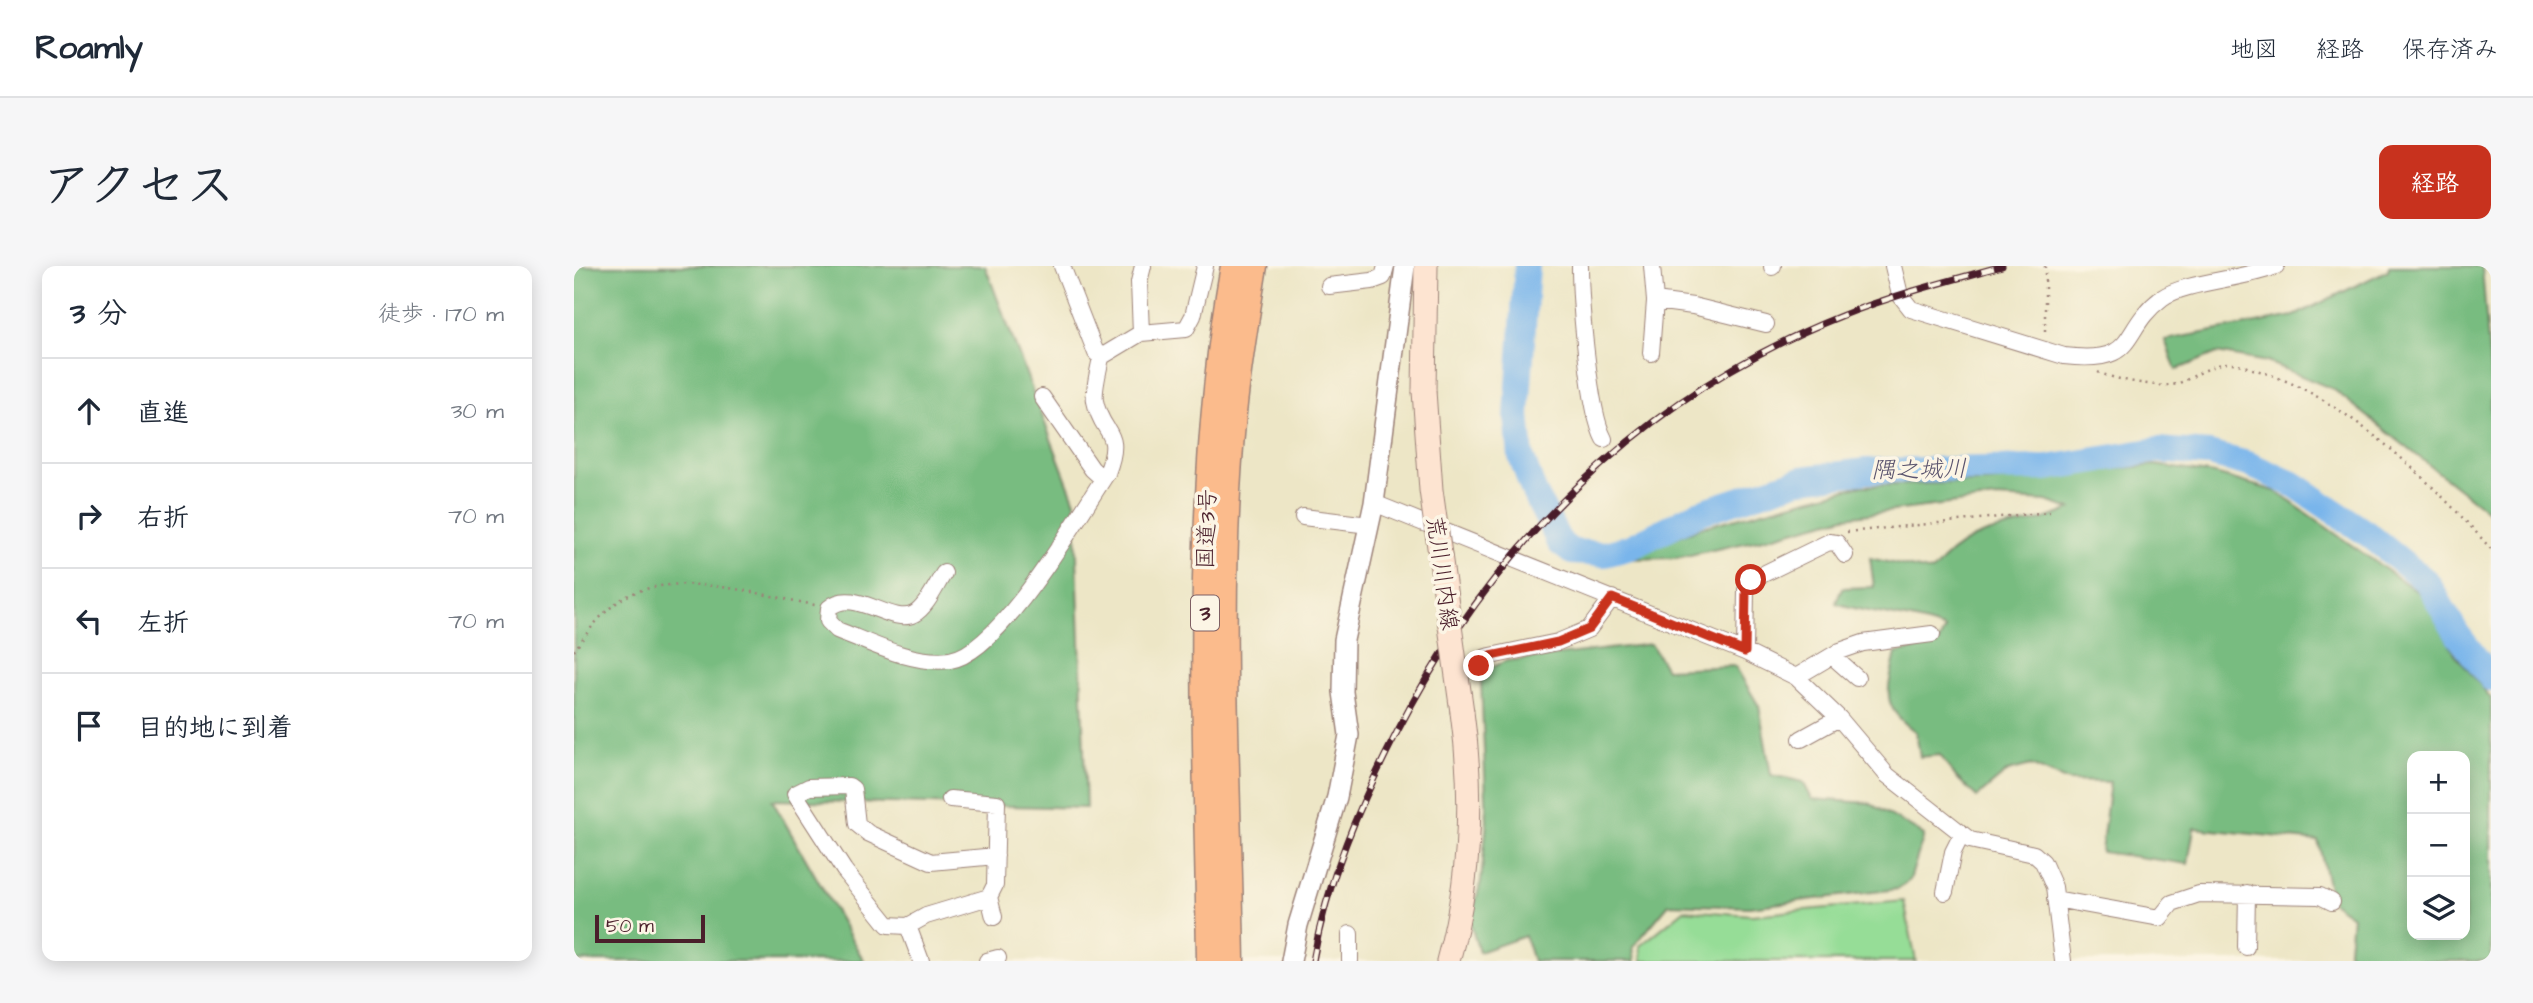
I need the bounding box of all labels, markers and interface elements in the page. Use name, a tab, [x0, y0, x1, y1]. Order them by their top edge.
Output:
text: Roamly	[35, 25, 143, 71]
text: 地図	[2230, 33, 2278, 67]
text: 経路	[2316, 33, 2364, 67]
text: 保存済み	[2402, 33, 2498, 67]
button: 経路	[2379, 145, 2491, 219]
text: アクセス	[42, 153, 235, 221]
text: 3 分	[70, 293, 127, 335]
text: 徒歩 · 170 m	[378, 298, 504, 330]
icon: ahead	[70, 392, 108, 430]
text: 直進	[137, 395, 189, 431]
text: 30 m	[451, 395, 504, 427]
water label: 隅之城川	[1871, 452, 1967, 488]
street label: 国道3号	[1190, 488, 1224, 570]
icon: right	[70, 497, 108, 535]
text: 右折	[137, 500, 189, 536]
text: 70 m	[448, 500, 504, 532]
street label: 荒川川内線	[1418, 514, 1466, 632]
route start	[1735, 564, 1766, 595]
road number: 3	[1191, 596, 1219, 630]
icon: left	[70, 602, 108, 640]
text: 左折	[137, 605, 189, 641]
text: 70 m	[448, 605, 504, 637]
route end	[1463, 650, 1494, 681]
icon: arrive	[70, 707, 108, 745]
text: 目的地に到着	[137, 710, 293, 746]
map controls	[2407, 751, 2470, 940]
button: +	[2407, 751, 2470, 814]
button: −	[2407, 814, 2470, 877]
button: layers	[2407, 877, 2470, 940]
scale bar	[595, 912, 705, 944]
text: 50 m	[606, 913, 654, 940]

